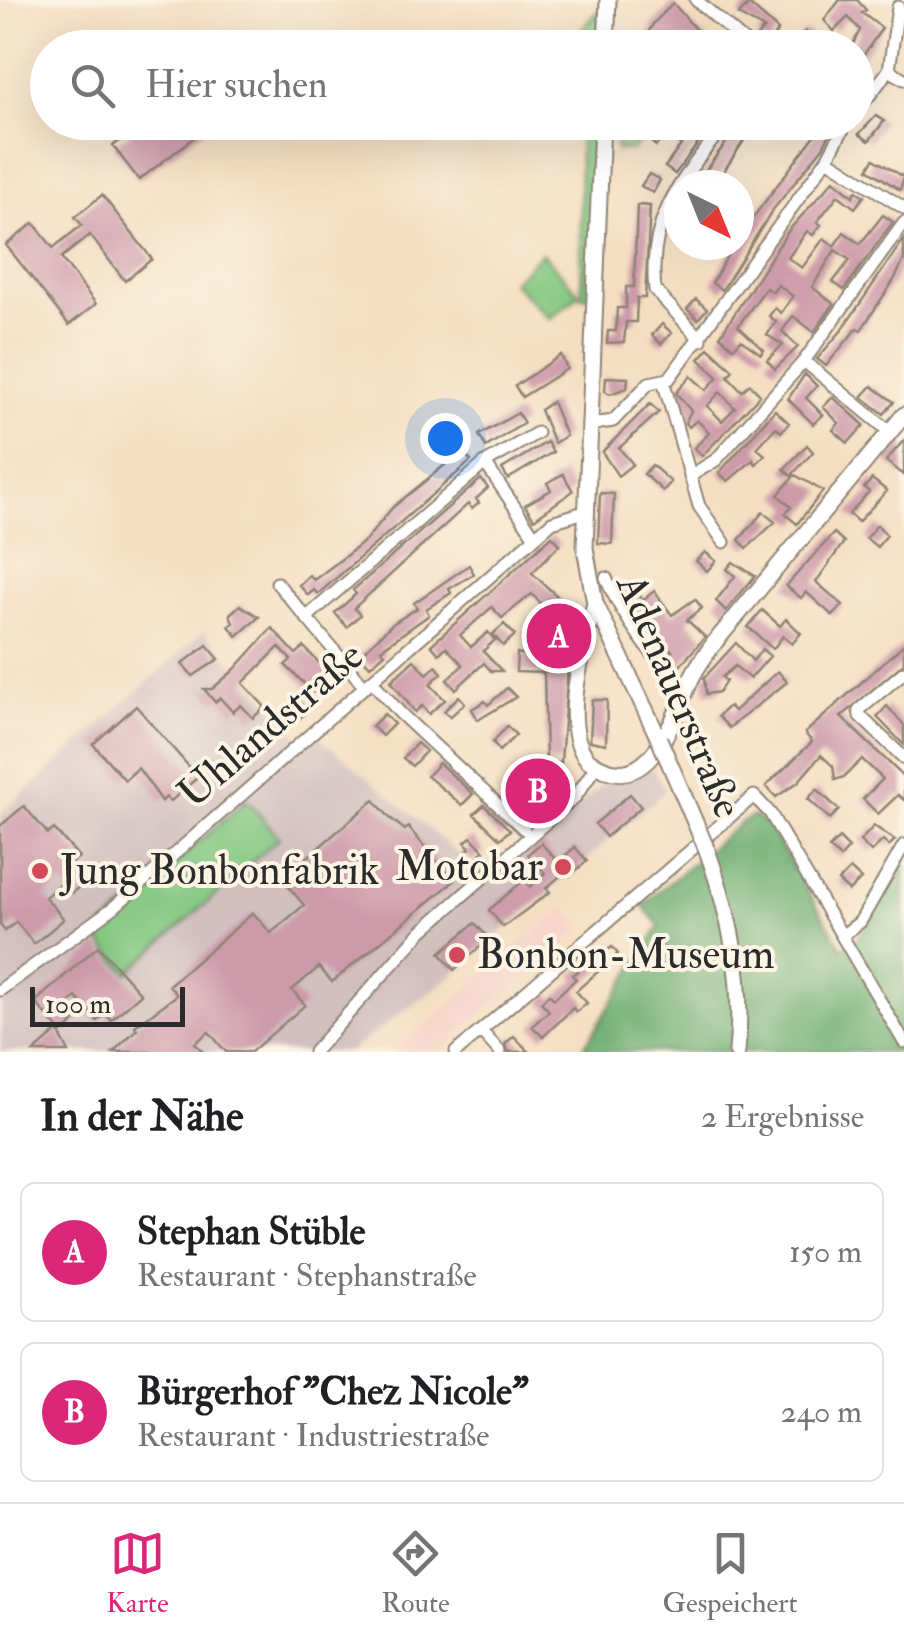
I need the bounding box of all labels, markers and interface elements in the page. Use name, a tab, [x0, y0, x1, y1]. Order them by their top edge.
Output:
search box	[30, 30, 874, 140]
icon: search	[65, 58, 120, 113]
text: Hier suchen	[145, 61, 328, 109]
north arrow	[664, 170, 754, 260]
your location	[420, 413, 471, 464]
street label: Adenauerstraße	[604, 565, 754, 826]
pin: A	[526, 598, 592, 674]
street label: Uhlandstraße	[168, 630, 374, 820]
pin: B	[506, 754, 570, 828]
place label: Motobar	[396, 841, 543, 893]
place label: Jung Bonbonfabrik	[59, 845, 379, 897]
marker: Motobar	[552, 856, 574, 878]
marker: Jung Bonbonfabrik	[29, 860, 51, 882]
place label: Bonbon-Museum	[477, 929, 774, 981]
marker: Bonbon-Museum	[446, 944, 468, 966]
scale bar	[30, 982, 185, 1026]
text: 100 m	[45, 987, 111, 1022]
text: In der Nähe	[40, 1091, 244, 1143]
text: 2 Ergebnisse	[701, 1097, 864, 1137]
text: Stephan Stüble	[137, 1208, 365, 1256]
text: A	[64, 1232, 85, 1272]
text: 150 m	[789, 1232, 862, 1272]
text: Restaurant · Stephanstraße	[137, 1256, 477, 1296]
text: Bürgerhof "Chez Nicole"	[137, 1368, 529, 1416]
text: B	[64, 1392, 85, 1432]
text: 240 m	[781, 1392, 862, 1432]
text: Restaurant · Industriestraße	[137, 1416, 489, 1456]
tab: Karte	[106, 1526, 169, 1621]
tab: Route	[381, 1526, 450, 1621]
tab: Gespeichert	[662, 1526, 798, 1621]

